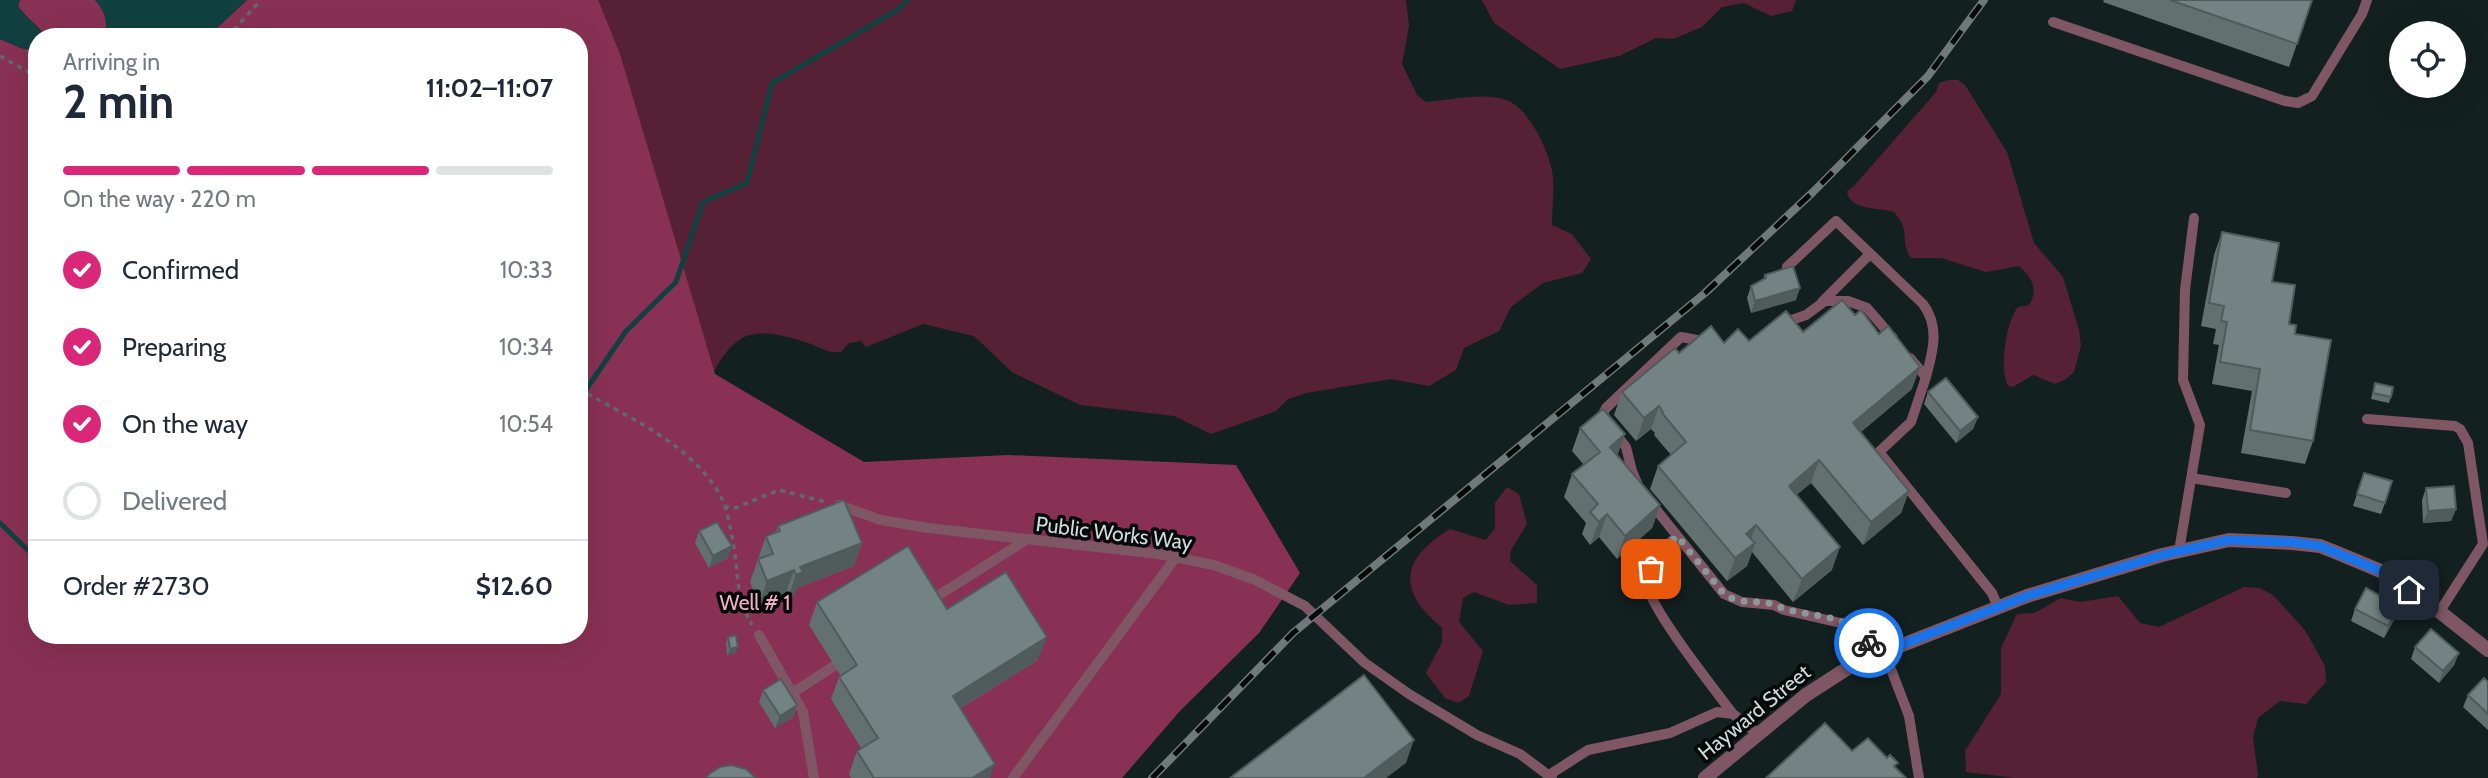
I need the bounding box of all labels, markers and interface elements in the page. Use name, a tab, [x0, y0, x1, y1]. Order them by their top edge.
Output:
map controls	[2389, 21, 2466, 98]
button: locate	[2389, 21, 2466, 98]
text: Arriving in	[63, 48, 160, 76]
text: 11:02–11:07	[426, 72, 553, 104]
text: 2 min	[63, 74, 174, 130]
text: On the way · 220 m	[63, 185, 256, 213]
icon: check	[63, 251, 101, 289]
text: Confirmed	[122, 254, 239, 286]
text: 10:33	[500, 256, 553, 284]
icon: check	[63, 328, 101, 366]
text: Preparing	[122, 331, 226, 363]
text: 10:34	[499, 333, 553, 361]
icon: check	[63, 405, 101, 443]
text: On the way	[122, 408, 248, 440]
text: 10:54	[499, 410, 553, 438]
text: Delivered	[122, 485, 227, 517]
street label: Public Works Way	[1034, 511, 1194, 555]
pin	[1621, 539, 1681, 599]
icon: bag	[1632, 550, 1670, 588]
pin	[2379, 560, 2439, 620]
text: Order #2730	[63, 570, 210, 602]
text: $12.60	[476, 570, 553, 602]
icon: home	[2390, 571, 2428, 609]
park label: Well # 1	[720, 590, 790, 615]
courier	[1834, 608, 1904, 678]
icon: bike	[1850, 624, 1888, 662]
street label: Hayward Street	[1693, 659, 1815, 765]

